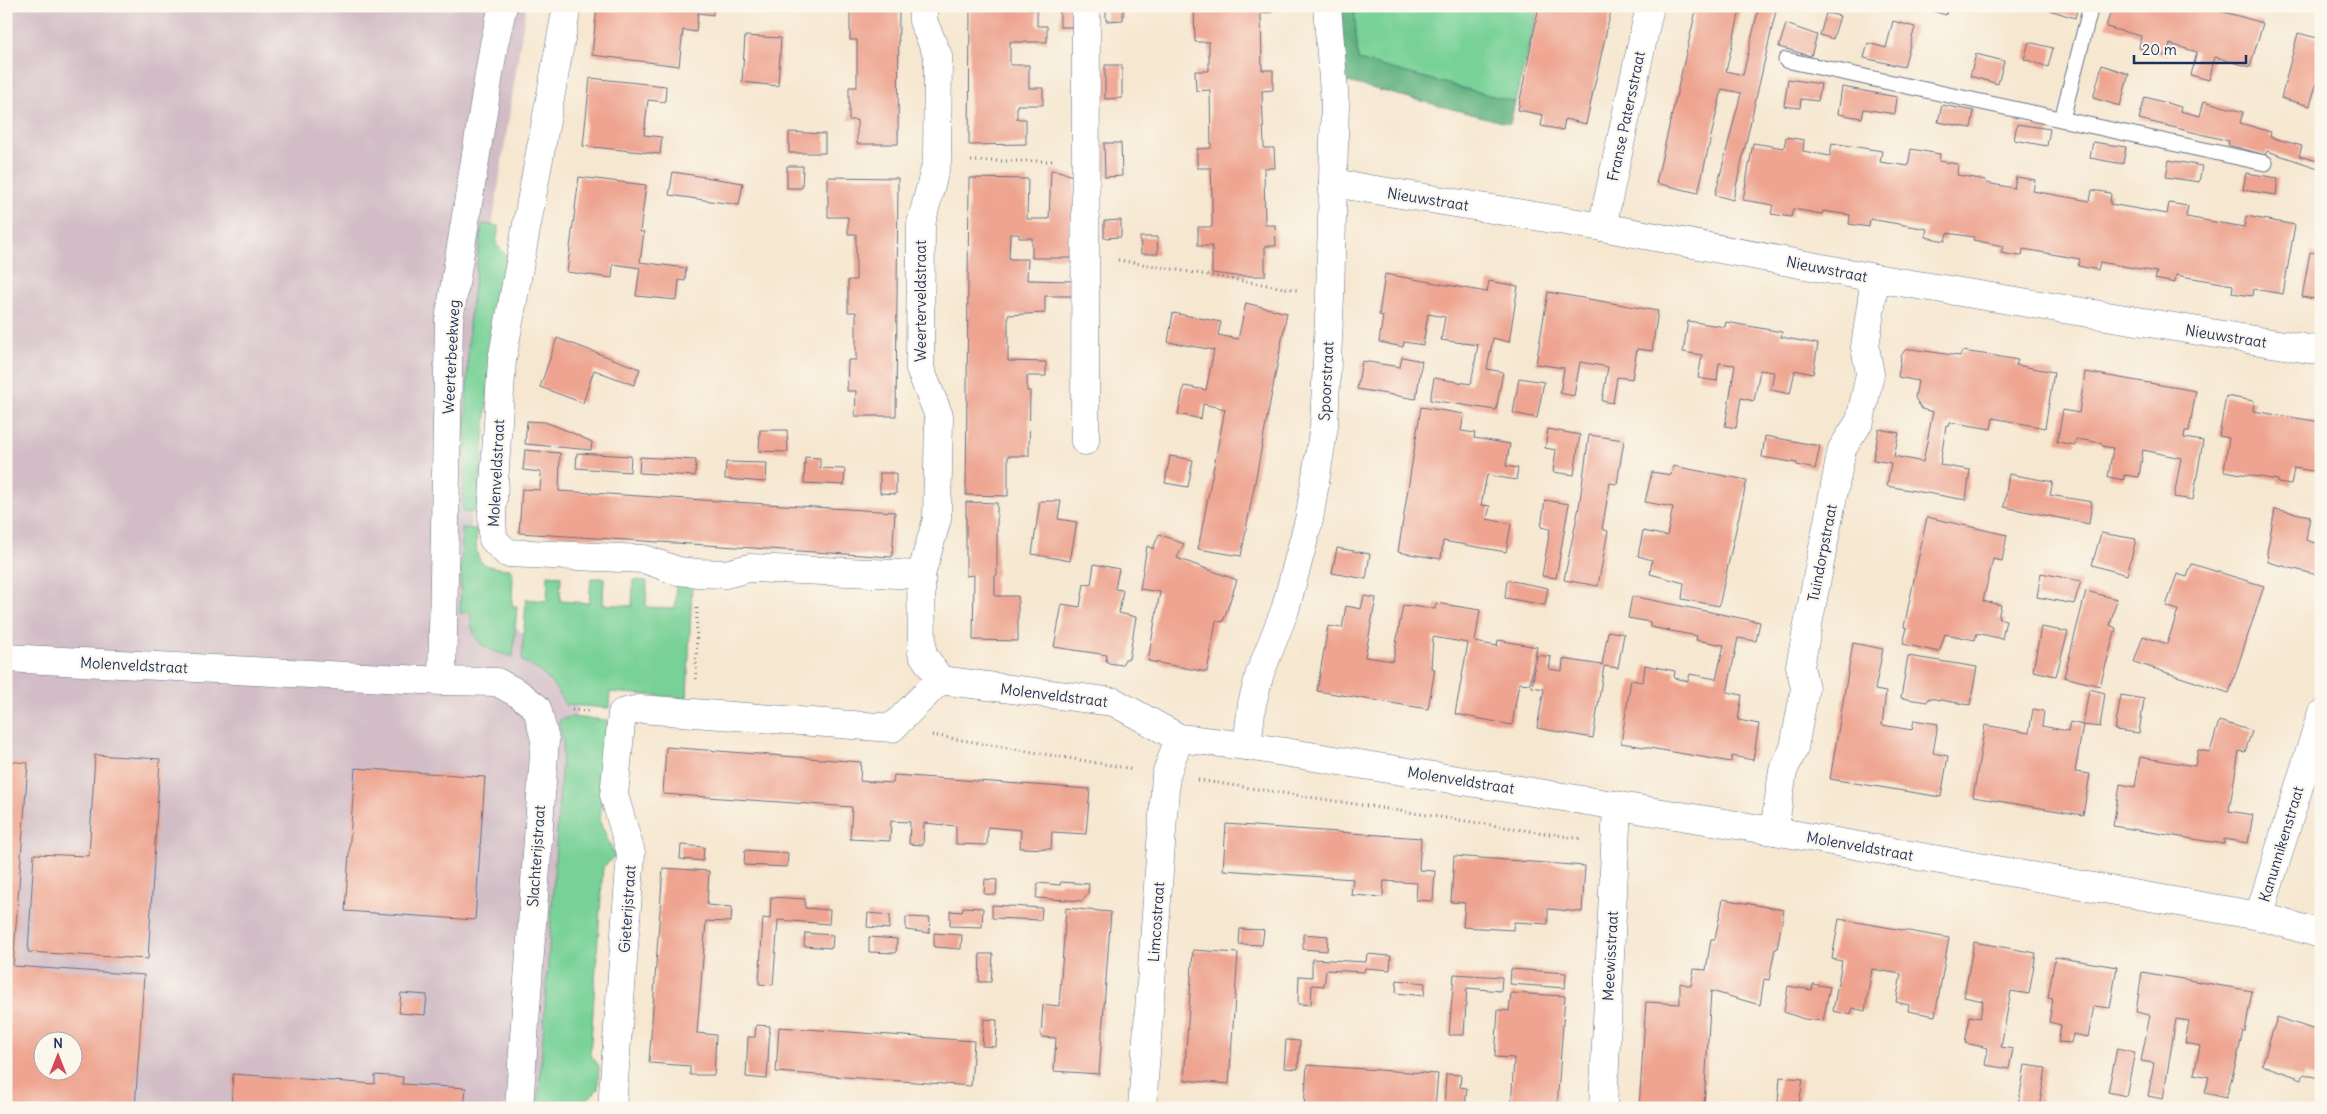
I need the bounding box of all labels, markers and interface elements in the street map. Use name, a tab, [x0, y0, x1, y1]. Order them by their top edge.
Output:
scale bar	[2134, 32, 2247, 64]
text: 20 m	[2142, 40, 2177, 59]
street label: Franse Patersstraat	[1603, 49, 1649, 183]
street label: Nieuwstraat	[1386, 183, 1470, 215]
street label: Weerterveldstraat	[911, 240, 930, 362]
street label: Nieuwstraat	[1785, 252, 1869, 286]
street label: Weerterbeekweg	[439, 299, 463, 415]
street label: Nieuwstraat	[2184, 320, 2268, 352]
street label: Spoorstraat	[1314, 341, 1338, 421]
street label: Molenveldstraat	[484, 419, 508, 527]
street label: Tuindorpstraat	[1803, 502, 1841, 604]
street label: Molenveldstraat	[80, 653, 188, 677]
street label: Molenveldstraat	[999, 679, 1109, 711]
street label: Molenveldstraat	[1406, 762, 1516, 798]
street label: Kanunnikenstraat	[2254, 784, 2308, 904]
street label: Slachterijstraat	[523, 804, 549, 908]
street label: Molenveldstraat	[1805, 827, 1915, 865]
street label: Gieterijstraat	[614, 864, 640, 954]
street label: Limcostraat	[1144, 881, 1168, 963]
street label: Meewisstraat	[1598, 910, 1622, 1002]
north arrow	[32, 1032, 82, 1082]
text: N	[53, 1034, 63, 1052]

